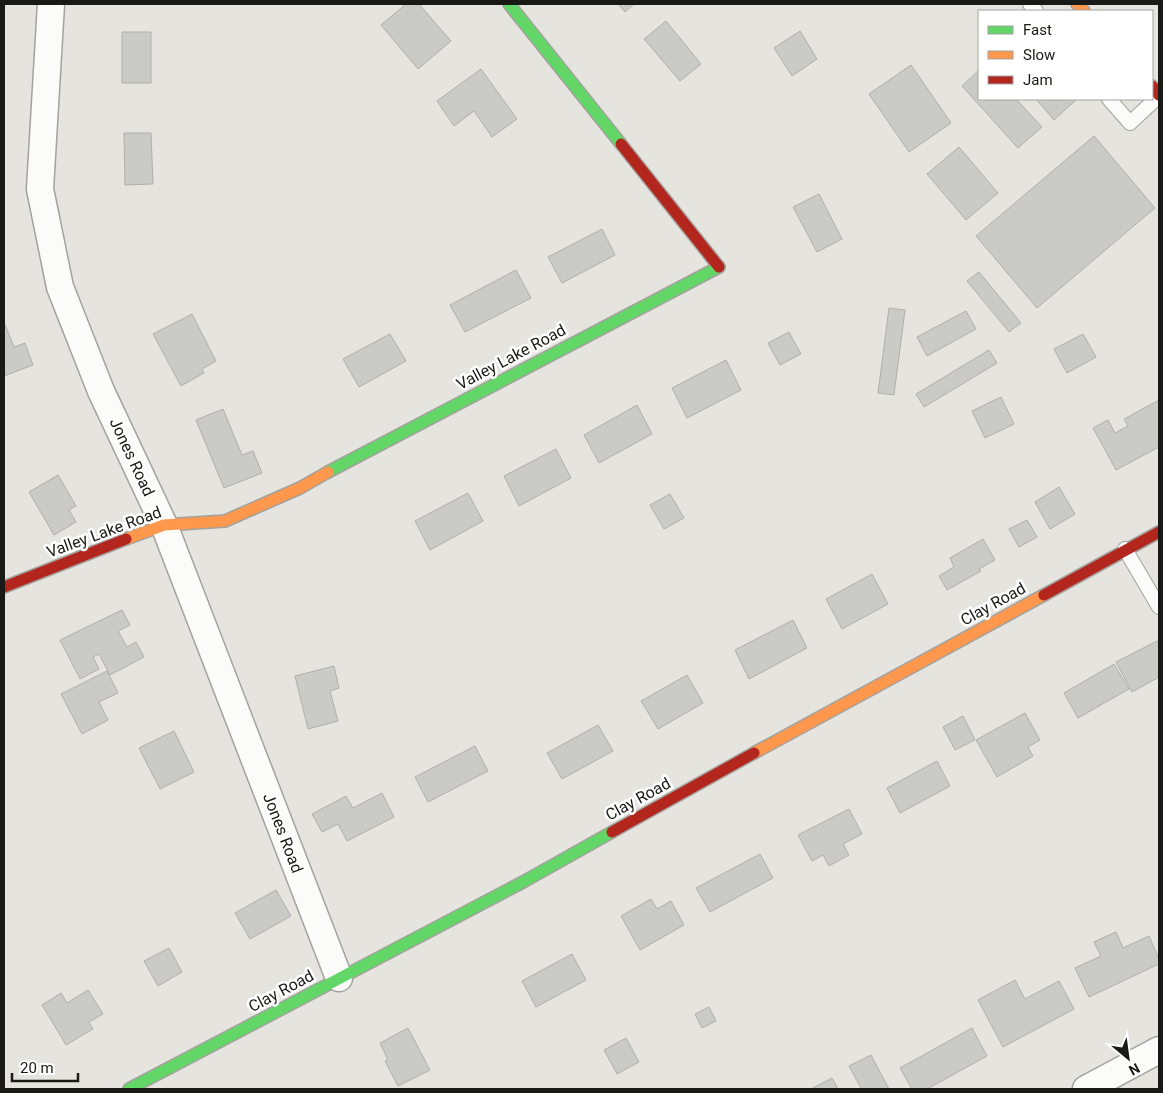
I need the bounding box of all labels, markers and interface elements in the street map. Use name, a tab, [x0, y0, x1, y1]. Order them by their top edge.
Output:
legend	[978, 10, 1153, 100]
text: Fast	[1023, 21, 1052, 39]
text: Slow	[1023, 46, 1055, 64]
text: Jam	[1023, 71, 1053, 89]
street label: Valley Lake Road	[453, 320, 569, 394]
street label: Jones Road	[106, 415, 158, 499]
street label: Valley Lake Road	[44, 502, 164, 562]
street label: Clay Road	[957, 578, 1029, 630]
street label: Clay Road	[602, 773, 674, 825]
street label: Jones Road	[259, 790, 307, 876]
street label: Clay Road	[245, 966, 317, 1016]
north arrow	[1103, 1033, 1153, 1083]
scale bar	[12, 1050, 79, 1082]
text: 20 m	[20, 1059, 54, 1077]
text: N	[1126, 1060, 1143, 1079]

